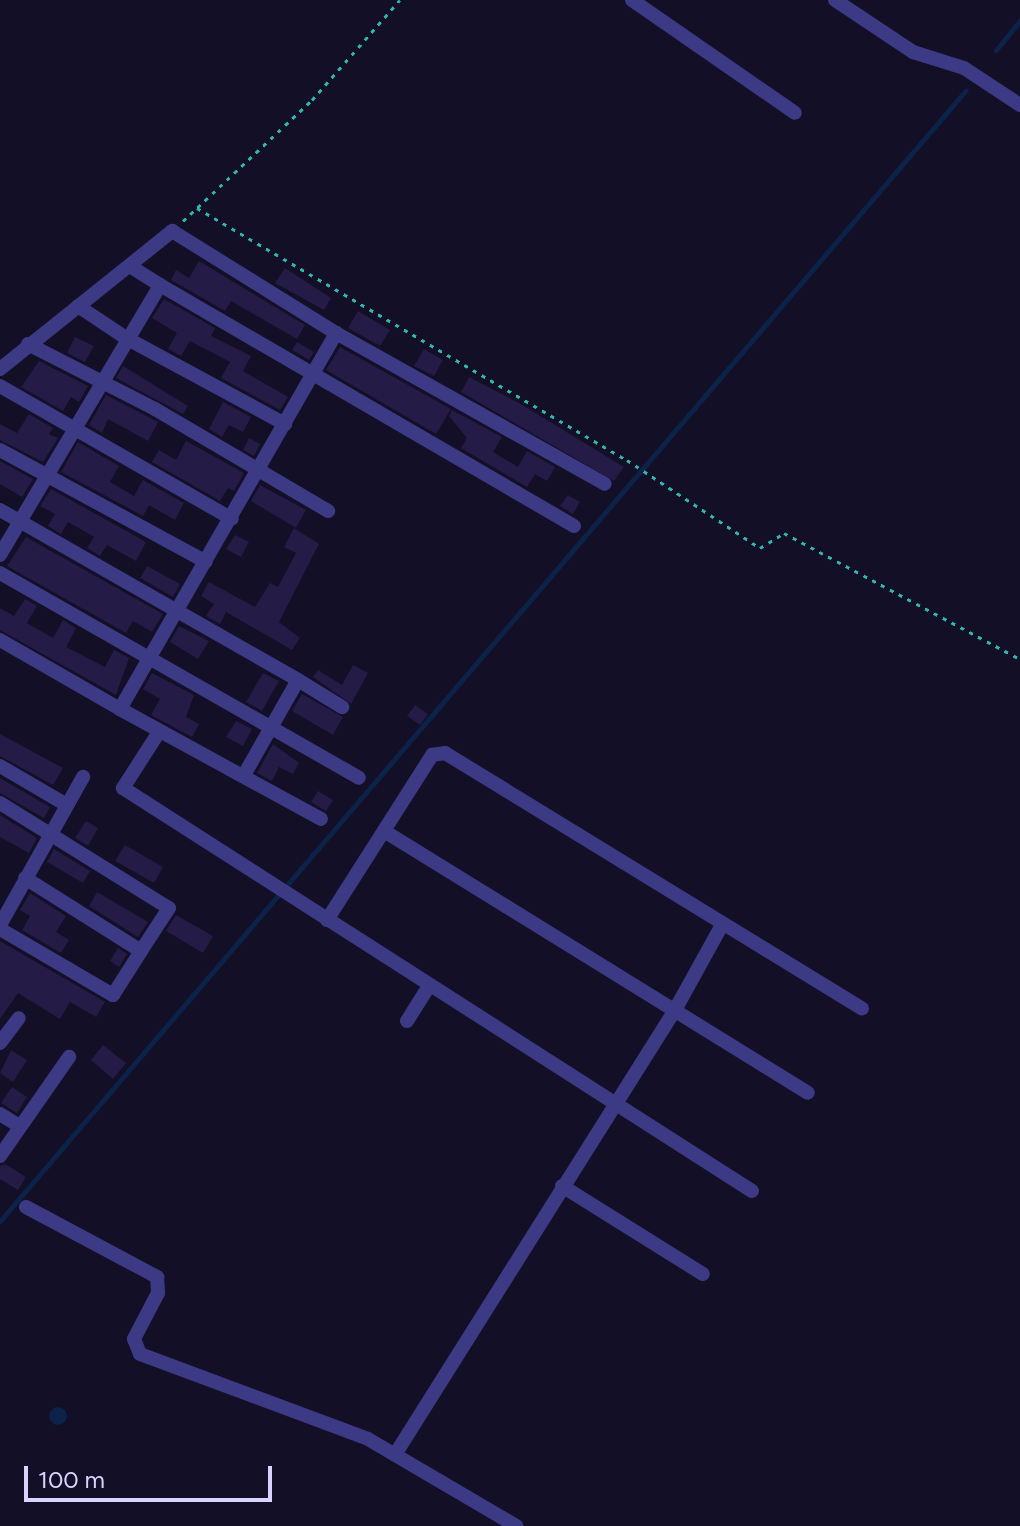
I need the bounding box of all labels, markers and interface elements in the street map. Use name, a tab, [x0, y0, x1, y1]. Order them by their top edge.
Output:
scale bar	[28, 1450, 276, 1500]
text: 100 m	[38, 1465, 105, 1494]

